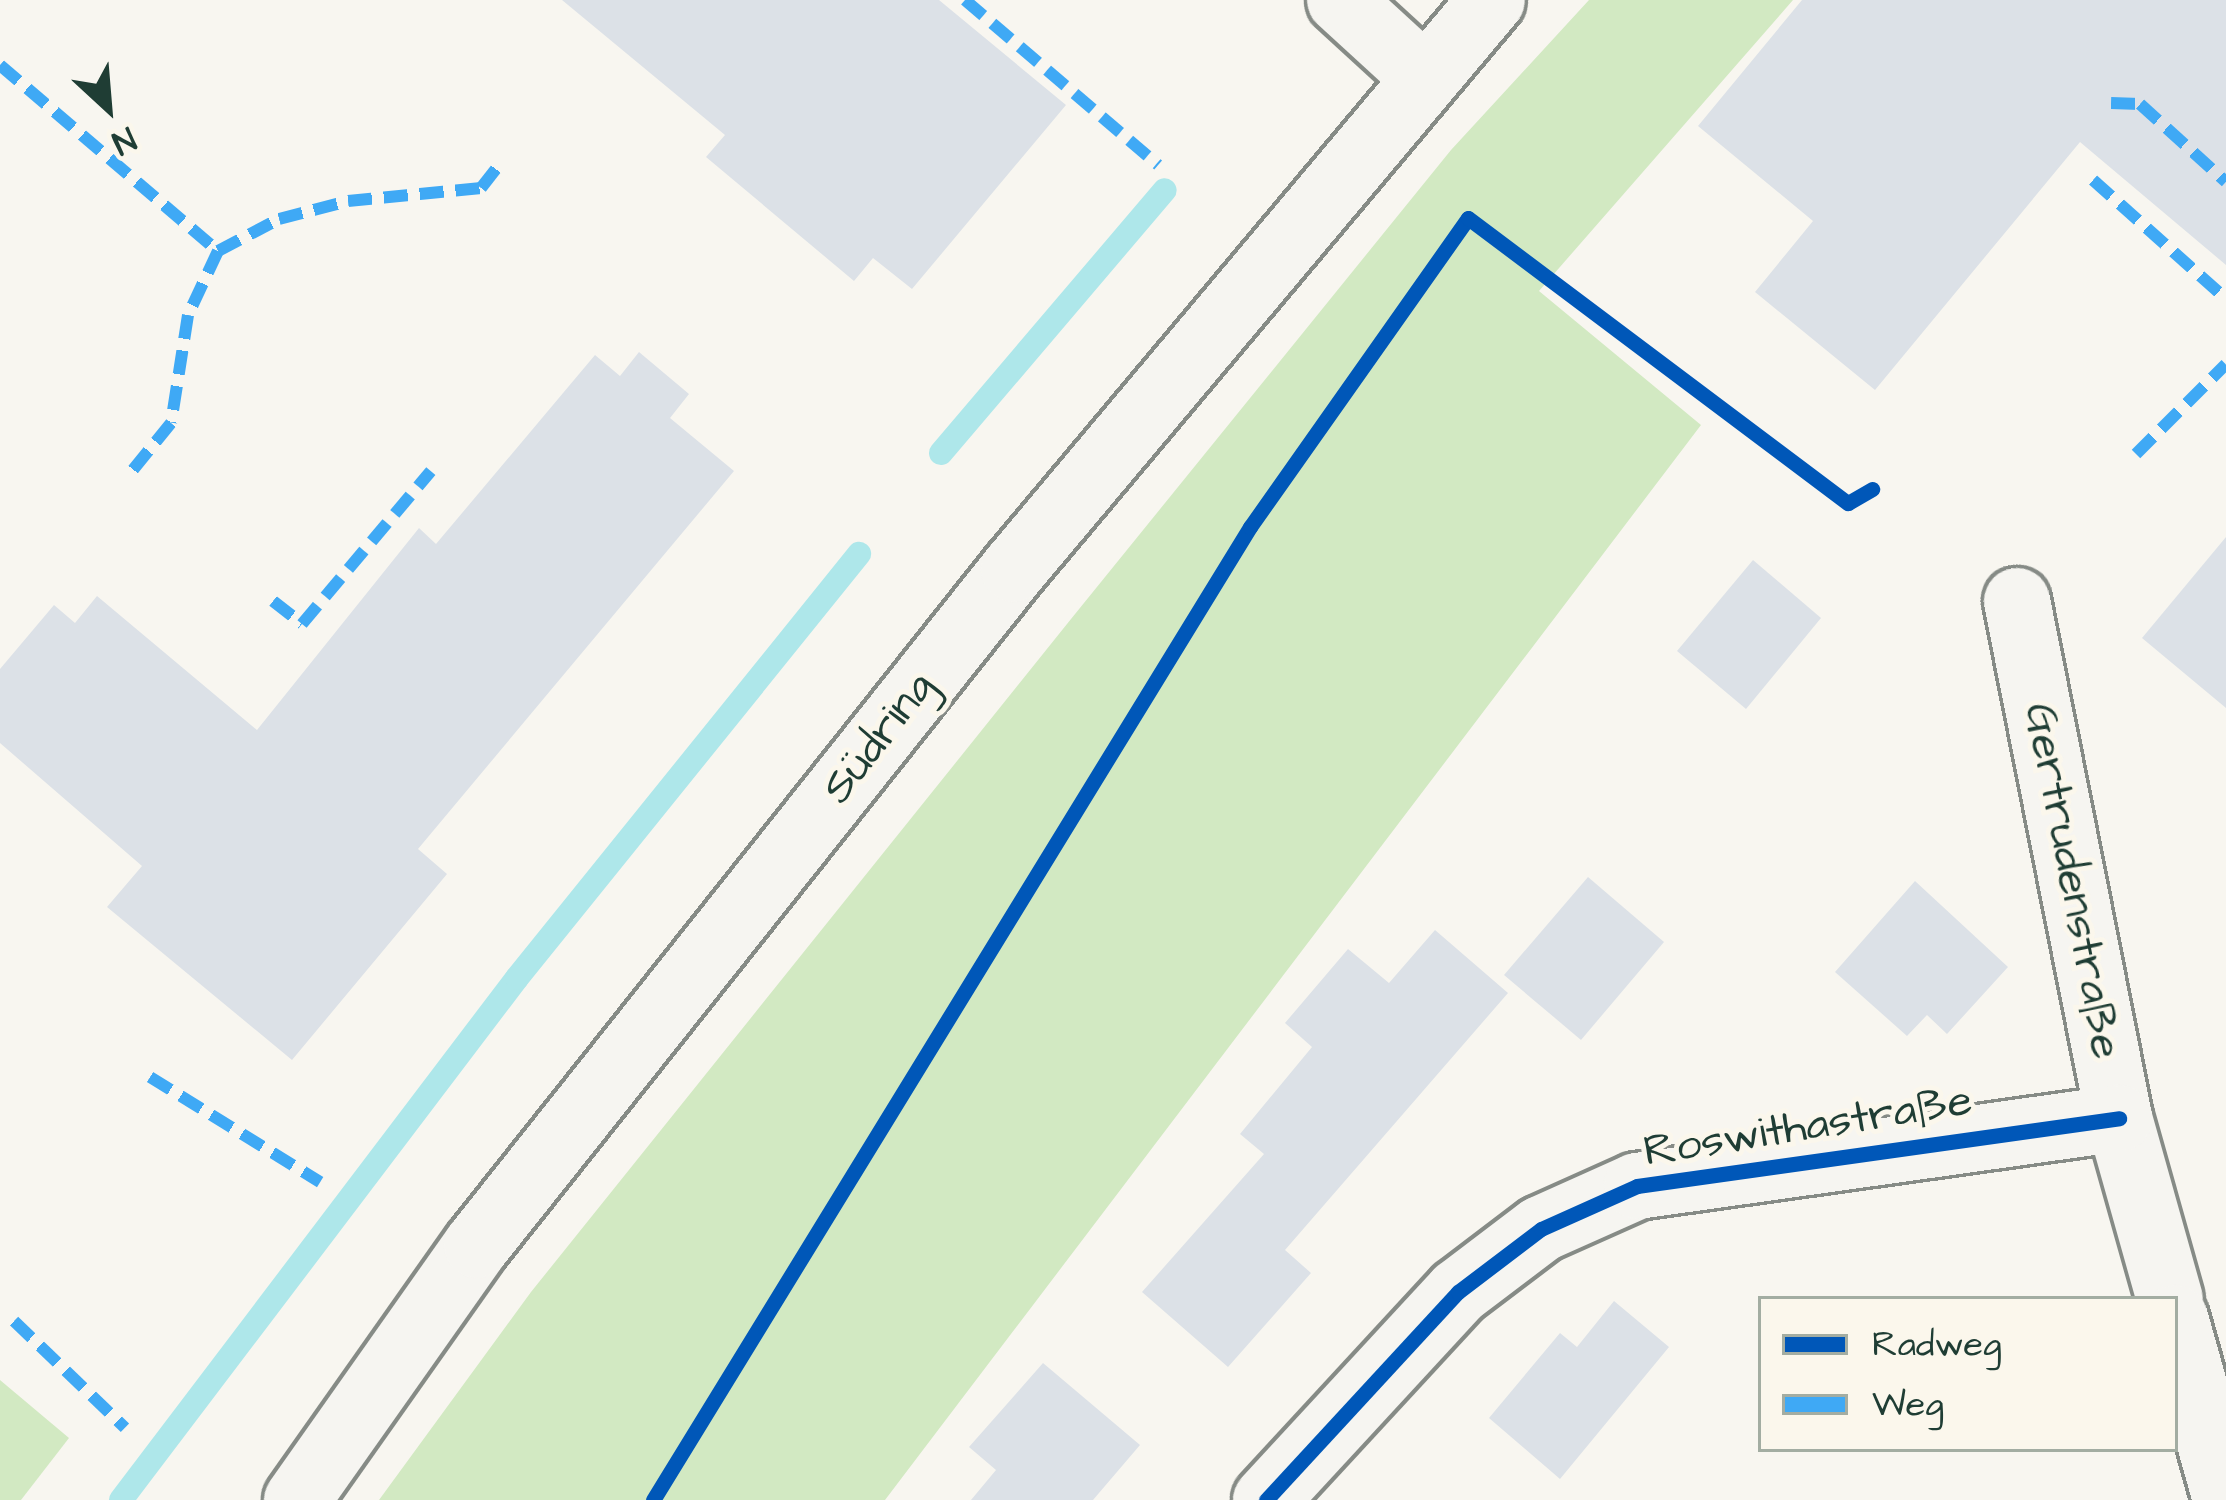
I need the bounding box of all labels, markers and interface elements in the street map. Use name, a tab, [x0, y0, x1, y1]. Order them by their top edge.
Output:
north arrow	[48, 48, 168, 168]
text: N	[104, 115, 143, 166]
street label: Südring	[811, 661, 947, 815]
street label: Gertrudenstraße	[2011, 699, 2133, 1063]
street label: Roswithastraße	[1640, 1074, 1976, 1180]
legend	[1758, 1296, 2178, 1452]
text: Radweg	[1872, 1319, 2002, 1370]
text: Weg	[1872, 1379, 1944, 1430]

